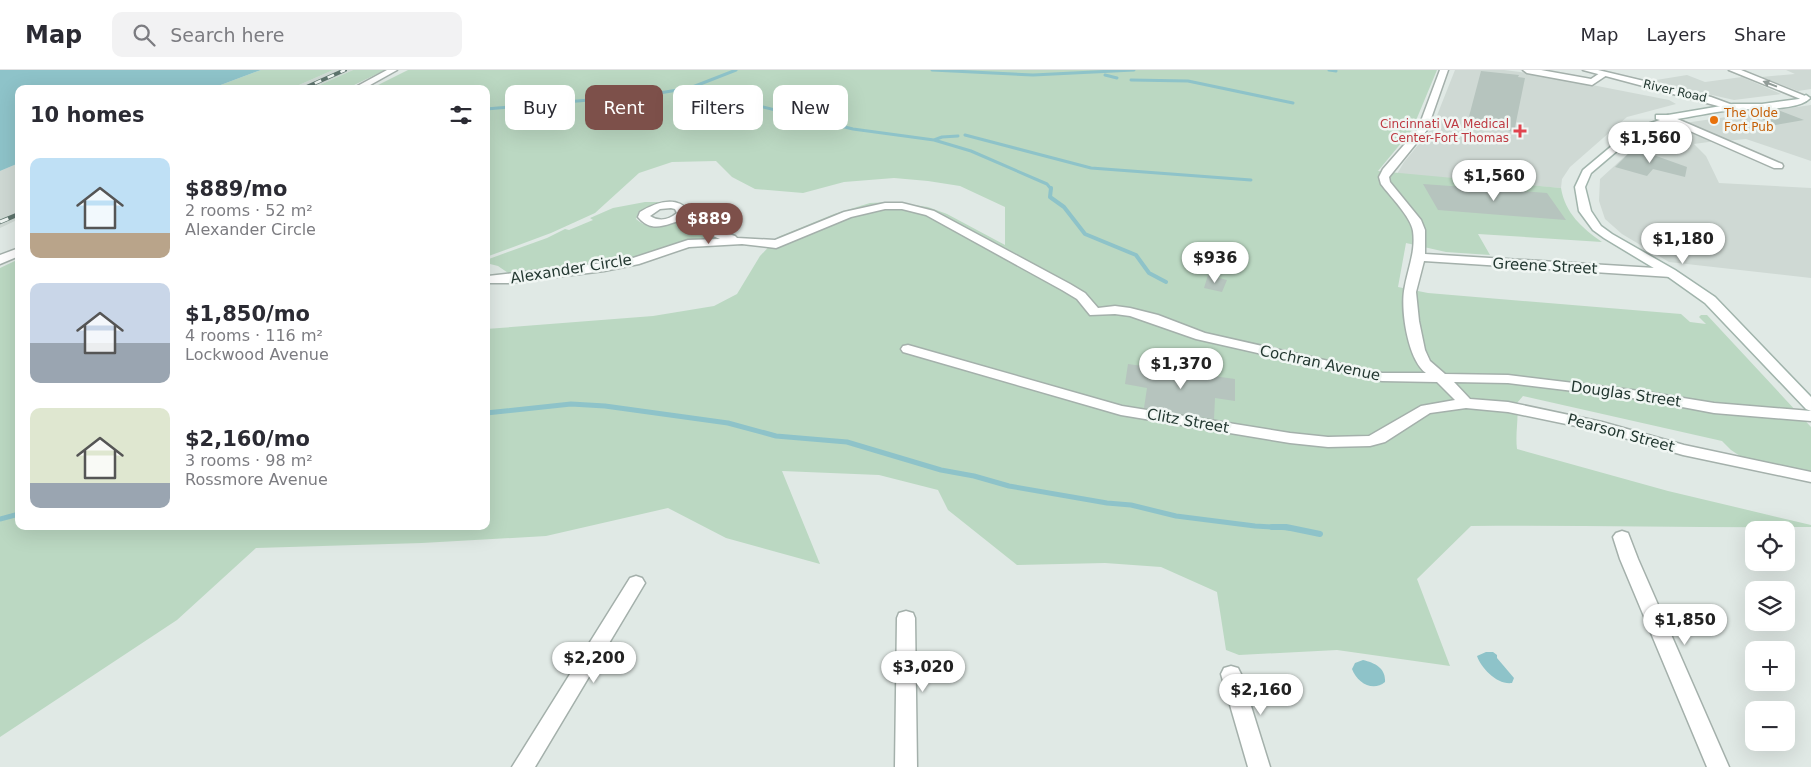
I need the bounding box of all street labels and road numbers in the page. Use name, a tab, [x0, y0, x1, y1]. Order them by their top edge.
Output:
street label: River Road	[1642, 77, 1708, 105]
street label: Alexander Circle	[509, 251, 633, 287]
street label: Greene Street	[1492, 254, 1598, 278]
street label: Cochran Avenue	[1258, 341, 1382, 385]
street label: Douglas Street	[1570, 377, 1682, 411]
street label: Clitz Street	[1146, 405, 1230, 437]
street label: Pearson Street	[1566, 410, 1677, 456]

